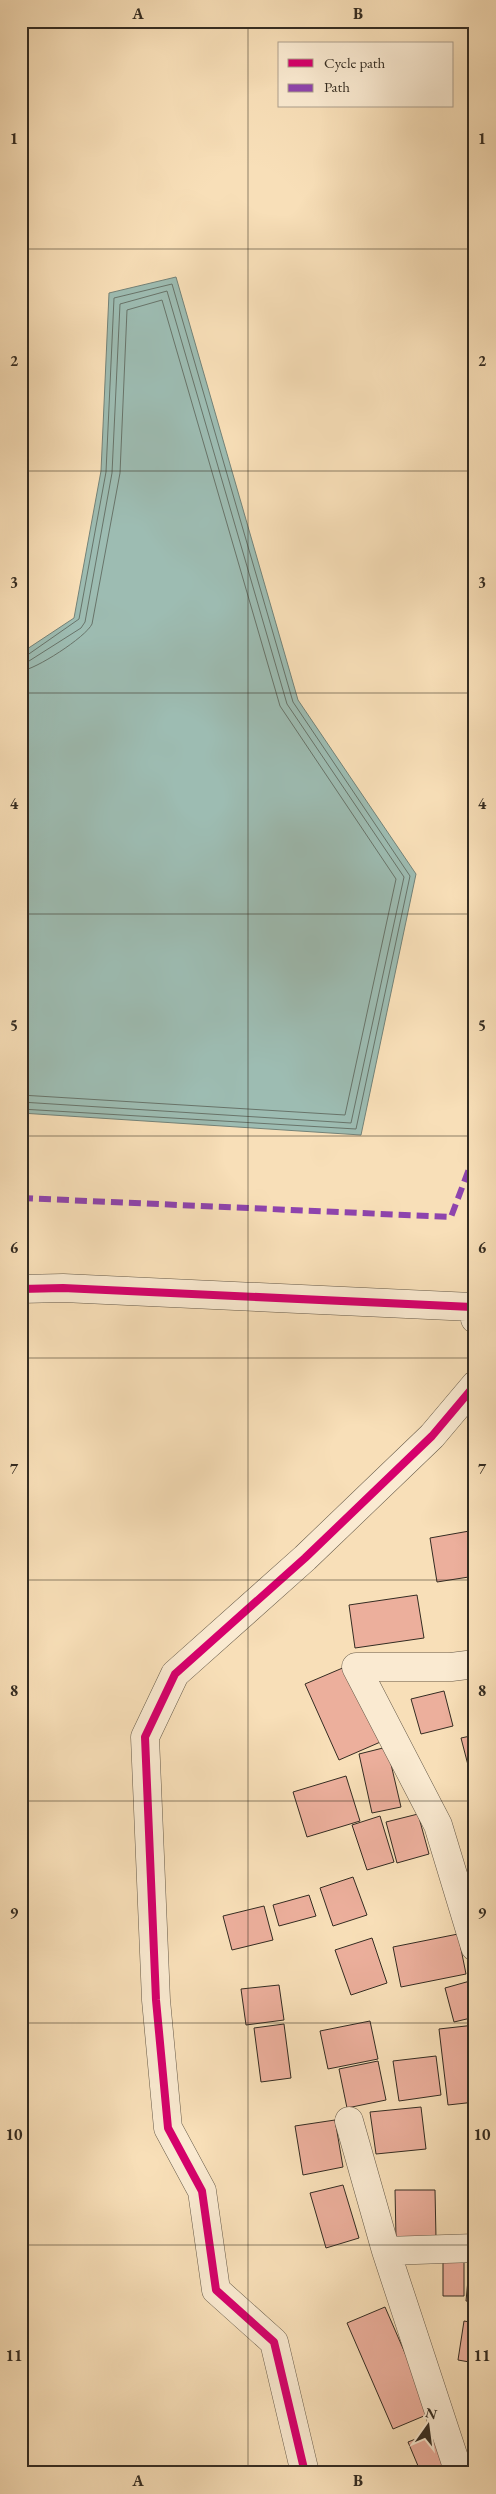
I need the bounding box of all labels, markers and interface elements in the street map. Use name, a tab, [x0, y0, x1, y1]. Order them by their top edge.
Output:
text: A	[131, 3, 144, 24]
text: B	[353, 3, 363, 24]
legend	[278, 42, 454, 108]
text: Cycle path	[324, 53, 386, 72]
text: Path	[324, 77, 350, 96]
text: 1	[10, 128, 18, 149]
text: 1	[478, 128, 486, 149]
text: 2	[10, 350, 19, 371]
text: 2	[478, 350, 487, 371]
text: 3	[10, 572, 18, 593]
text: 3	[478, 572, 486, 593]
text: 4	[10, 793, 19, 814]
text: 4	[478, 793, 487, 814]
text: 5	[10, 1015, 18, 1036]
text: 5	[478, 1015, 486, 1036]
text: 6	[10, 1237, 19, 1258]
text: 6	[478, 1237, 487, 1258]
text: 7	[10, 1458, 19, 1479]
text: 7	[478, 1458, 487, 1479]
text: 8	[10, 1680, 18, 1701]
text: 8	[478, 1680, 486, 1701]
text: 9	[10, 1902, 19, 1923]
text: 9	[478, 1902, 487, 1923]
text: 10	[6, 2124, 23, 2145]
text: 10	[474, 2124, 491, 2145]
text: 11	[6, 2345, 22, 2366]
text: 11	[474, 2345, 490, 2366]
north arrow	[404, 2402, 454, 2452]
text: N	[423, 2403, 439, 2424]
text: A	[131, 2470, 144, 2491]
text: B	[353, 2470, 363, 2491]

